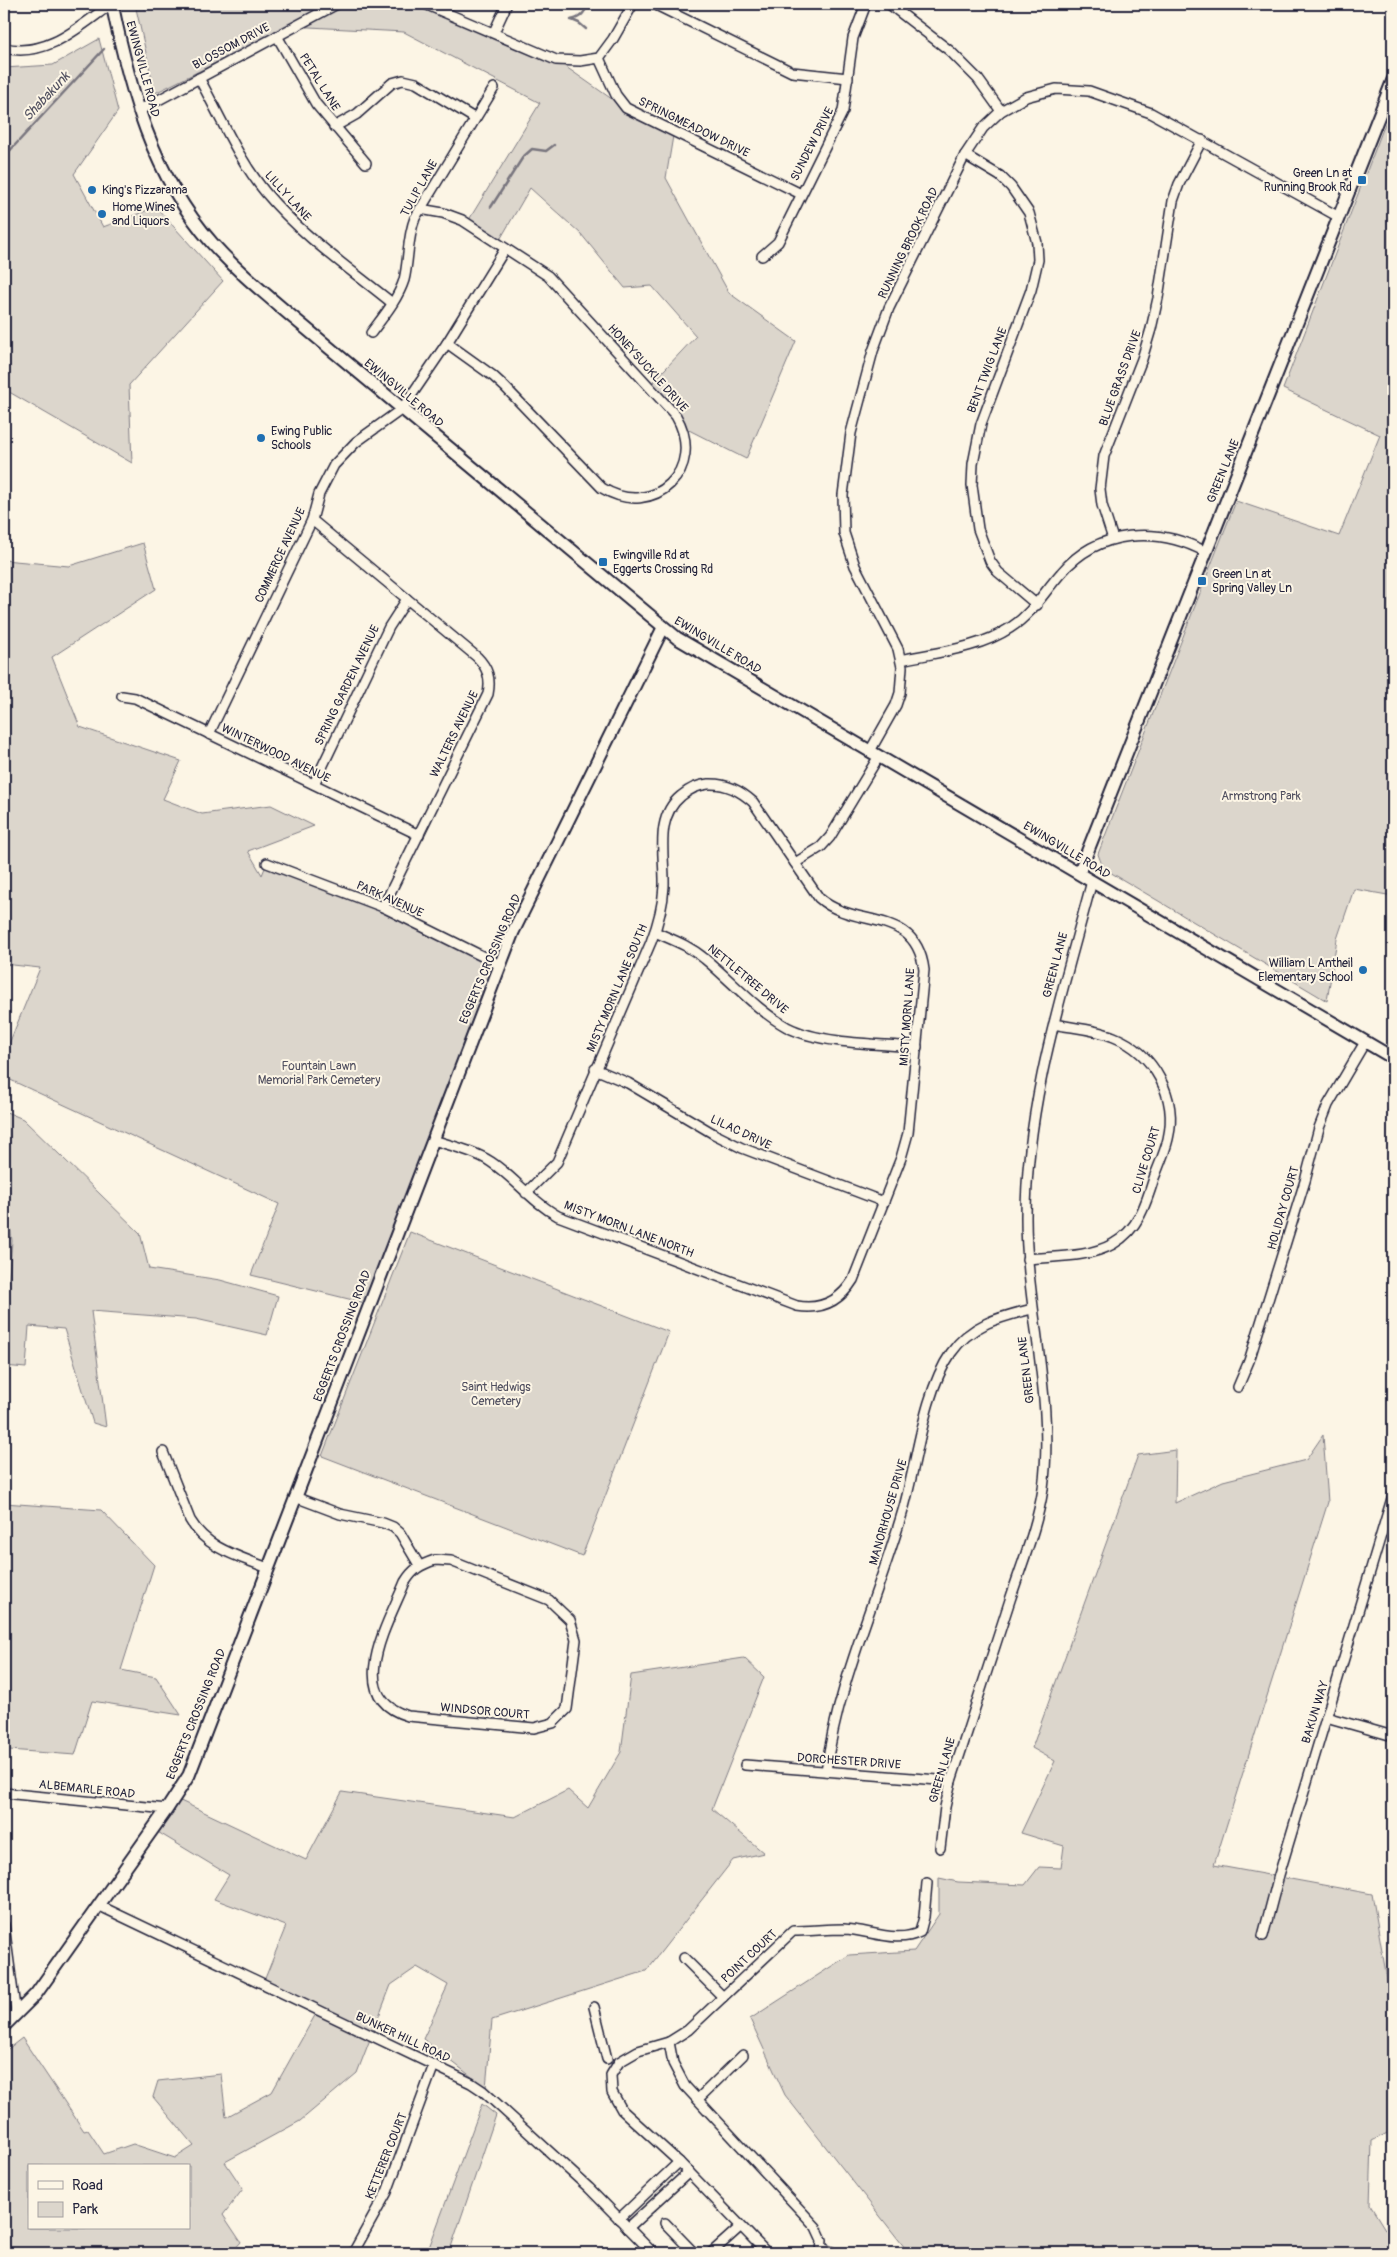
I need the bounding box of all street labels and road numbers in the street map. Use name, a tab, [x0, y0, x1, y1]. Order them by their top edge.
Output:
street label: EWINGVILLE ROAD	[122, 19, 163, 119]
street label: BLOSSOM DRIVE	[190, 20, 272, 73]
street label: PETAL LANE	[296, 51, 343, 114]
street label: SPRINGMEADOW DRIVE	[636, 94, 752, 161]
street label: SUNDEW DRIVE	[787, 105, 838, 184]
street label: TULIP LANE	[398, 157, 441, 219]
street label: LILLY LANE	[261, 168, 314, 224]
street label: RUNNING BROOK ROAD	[875, 185, 942, 301]
street label: HONEYSUCKLE DRIVE	[604, 321, 691, 415]
street label: BENT TWIG LANE	[964, 325, 1011, 415]
street label: BLUE GRASS DRIVE	[1096, 328, 1145, 428]
street label: EWINGVILLE ROAD	[361, 356, 447, 431]
street label: GREEN LANE	[1204, 437, 1243, 505]
street label: COMMERCE AVENUE	[252, 505, 309, 605]
street label: EWINGVILLE ROAD	[672, 614, 764, 678]
street label: SPRING GARDEN AVENUE	[312, 623, 383, 748]
street label: WALTERS AVENUE	[427, 688, 482, 780]
street label: WINTERWOOD AVENUE	[219, 721, 333, 786]
street label: EWINGVILLE ROAD	[1021, 819, 1113, 883]
street label: PARK AVENUE	[354, 878, 426, 921]
street label: EGGERTS CROSSING ROAD	[456, 892, 525, 1026]
street label: MISTY MORN LANE SOUTH	[584, 922, 651, 1054]
street label: GREEN LANE	[1040, 931, 1071, 1000]
street label: NETTLETREE DRIVE	[704, 941, 791, 1017]
street label: MISTY MORN LANE	[897, 968, 918, 1066]
street label: LILAC DRIVE	[708, 1112, 774, 1153]
street label: CLIVE COURT	[1129, 1124, 1164, 1196]
street label: HOLIDAY COURT	[1264, 1164, 1303, 1252]
street label: MISTY MORN LANE NORTH	[562, 1198, 696, 1261]
street label: EGGERTS CROSSING ROAD	[310, 1268, 375, 1404]
street label: GREEN LANE	[1015, 1336, 1038, 1404]
street label: MANORHOUSE DRIVE	[866, 1457, 911, 1567]
street label: EGGERTS CROSSING ROAD	[163, 1646, 230, 1782]
street label: BAKUN WAY	[1299, 1679, 1332, 1745]
street label: WINDSOR COURT	[440, 1700, 531, 1723]
street label: GREEN LANE	[926, 1736, 959, 1805]
street label: DORCHESTER DRIVE	[797, 1750, 901, 1773]
street label: ALBEMARLE ROAD	[38, 1777, 136, 1802]
street label: POINT COURT	[718, 1926, 781, 1986]
street label: BUNKER HILL ROAD	[353, 2009, 453, 2066]
street label: KETTERER COURT	[362, 2110, 411, 2202]

